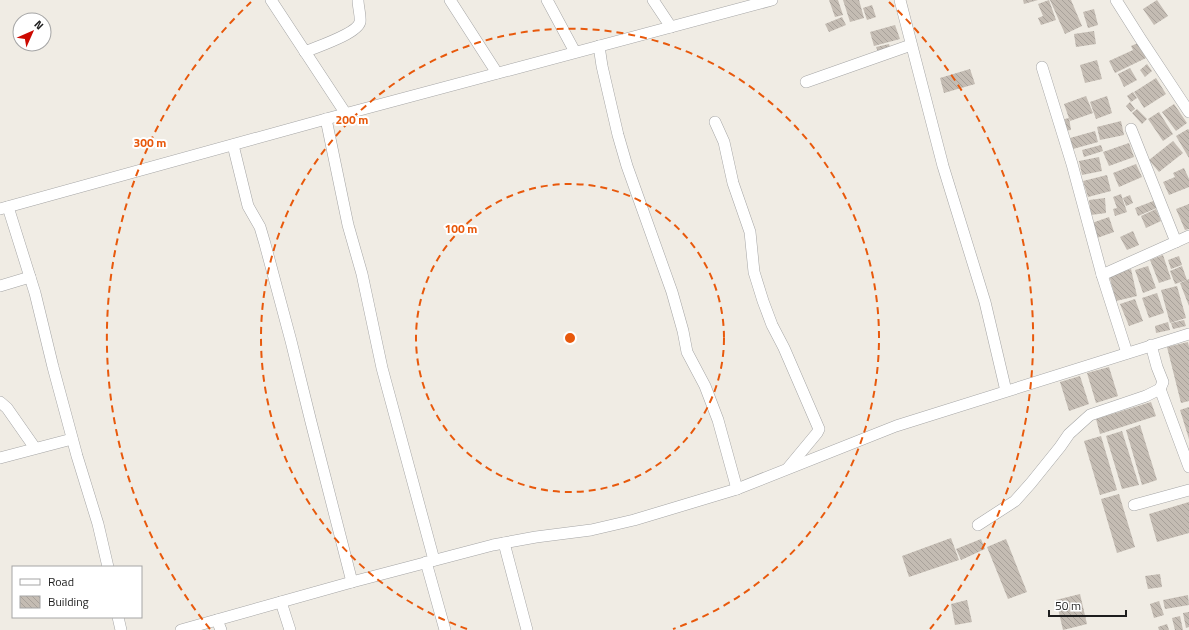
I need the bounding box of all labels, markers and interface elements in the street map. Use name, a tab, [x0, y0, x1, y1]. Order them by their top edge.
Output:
north arrow	[12, 12, 52, 52]
text: N	[31, 17, 47, 33]
text: 200 m	[336, 110, 368, 129]
text: 300 m	[134, 133, 166, 152]
text: 100 m	[445, 219, 477, 238]
centre of rings	[563, 331, 577, 345]
legend	[12, 566, 142, 618]
text: Road	[48, 572, 74, 591]
text: Building	[48, 592, 89, 611]
scale bar	[1049, 592, 1126, 618]
text: 50 m	[1055, 596, 1081, 615]

